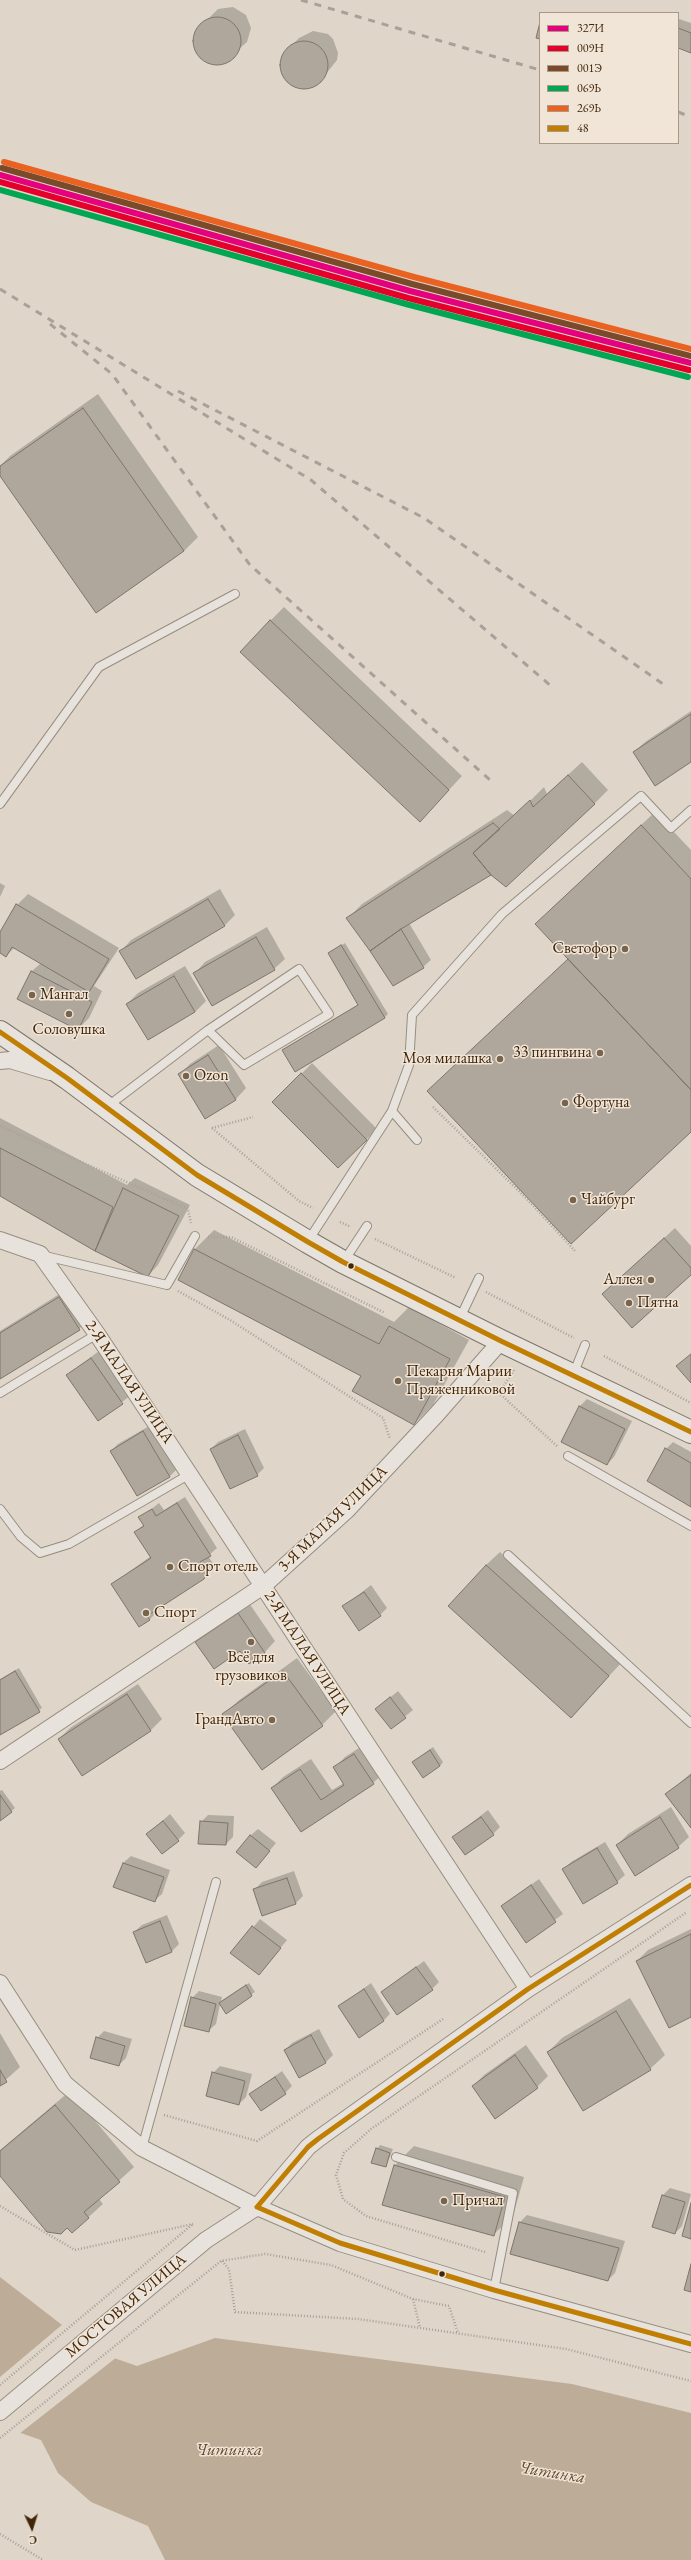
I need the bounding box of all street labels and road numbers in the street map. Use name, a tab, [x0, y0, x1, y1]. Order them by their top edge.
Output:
street label: 2-Я МАЛАЯ УЛИЦА	[81, 1317, 177, 1447]
street label: 3-Я МАЛАЯ УЛИЦА	[274, 1462, 392, 1576]
street label: 2-Я МАЛАЯ УЛИЦА	[260, 1587, 354, 1719]
street label: МОСТОВАЯ УЛИЦА	[62, 2250, 190, 2362]

